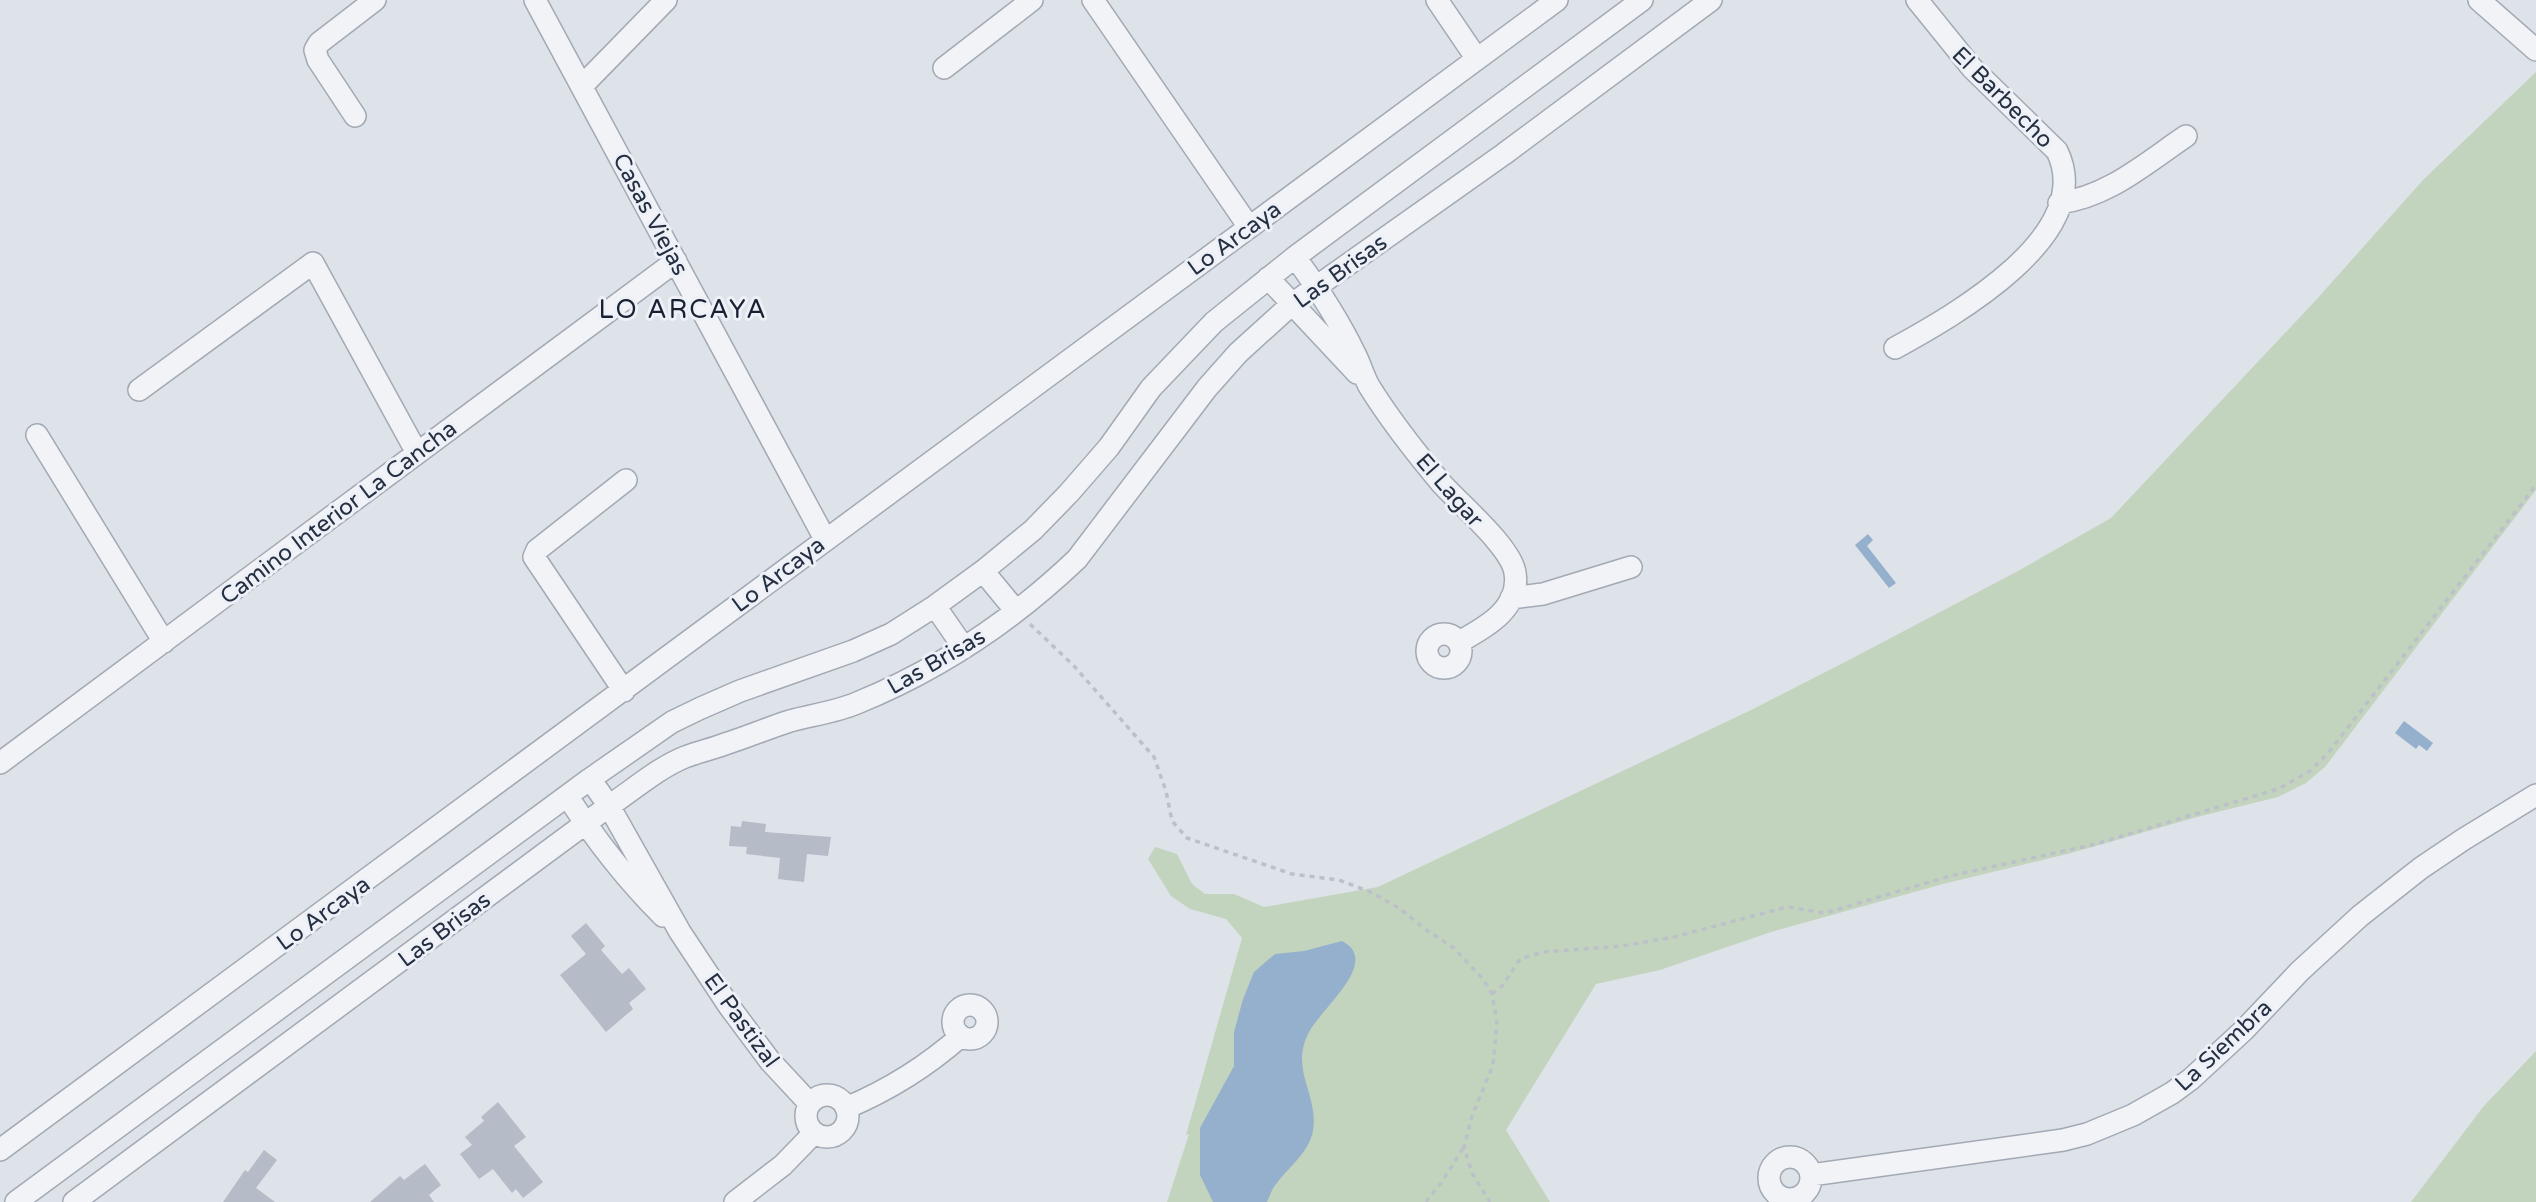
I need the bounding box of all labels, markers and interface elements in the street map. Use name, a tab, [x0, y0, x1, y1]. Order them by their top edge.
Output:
street label: El Barbecho	[1946, 41, 2059, 154]
street label: Casas Viejas	[606, 149, 694, 280]
street label: Lo Arcaya	[1182, 195, 1287, 282]
street label: Las Brisas	[1288, 229, 1393, 315]
district label: LO ARCAYA	[598, 294, 768, 325]
street label: Camino Interior La Cancha	[215, 415, 462, 611]
street label: El Lagar	[1410, 448, 1489, 533]
street label: Lo Arcaya	[727, 531, 830, 619]
street label: Las Brisas	[883, 623, 990, 701]
street label: Lo Arcaya	[271, 870, 376, 957]
street label: Las Brisas	[393, 886, 496, 974]
street label: El Pastizal	[698, 968, 785, 1073]
street label: La Siembra	[2169, 994, 2278, 1098]

